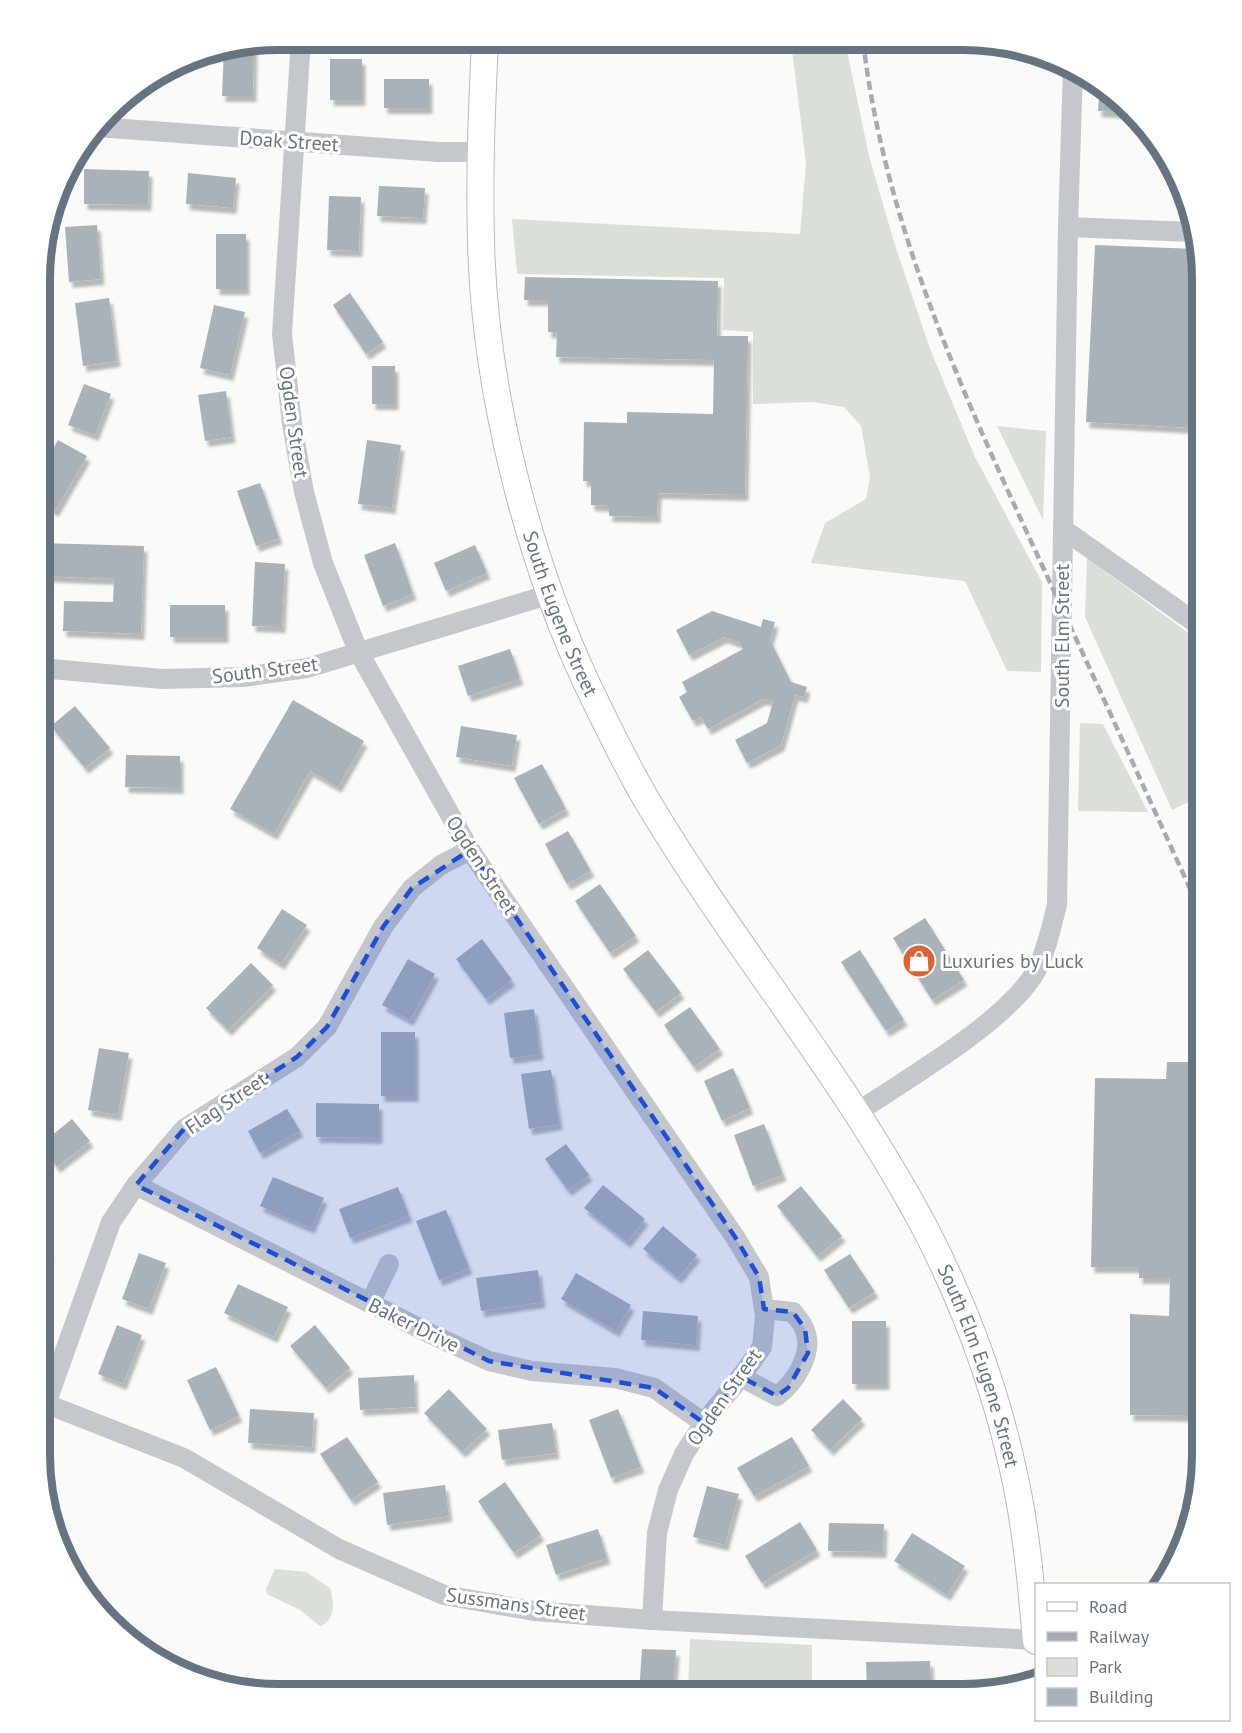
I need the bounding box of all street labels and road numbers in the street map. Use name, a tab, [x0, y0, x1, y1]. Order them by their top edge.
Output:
street label: Doak Street	[239, 125, 340, 157]
street label: Ogden Street	[273, 364, 315, 480]
street label: South Eugene Street	[517, 528, 604, 701]
street label: South Elm Street	[1049, 564, 1075, 708]
street label: South Street	[211, 651, 320, 689]
street label: Ogden Street	[440, 811, 524, 920]
street label: Flag Street	[180, 1066, 272, 1140]
street label: South Elm Eugene Street	[931, 1260, 1025, 1470]
street label: Baker Drive	[364, 1292, 464, 1358]
street label: Ogden Street	[681, 1343, 767, 1451]
street label: Sussmans Street	[445, 1581, 587, 1627]

